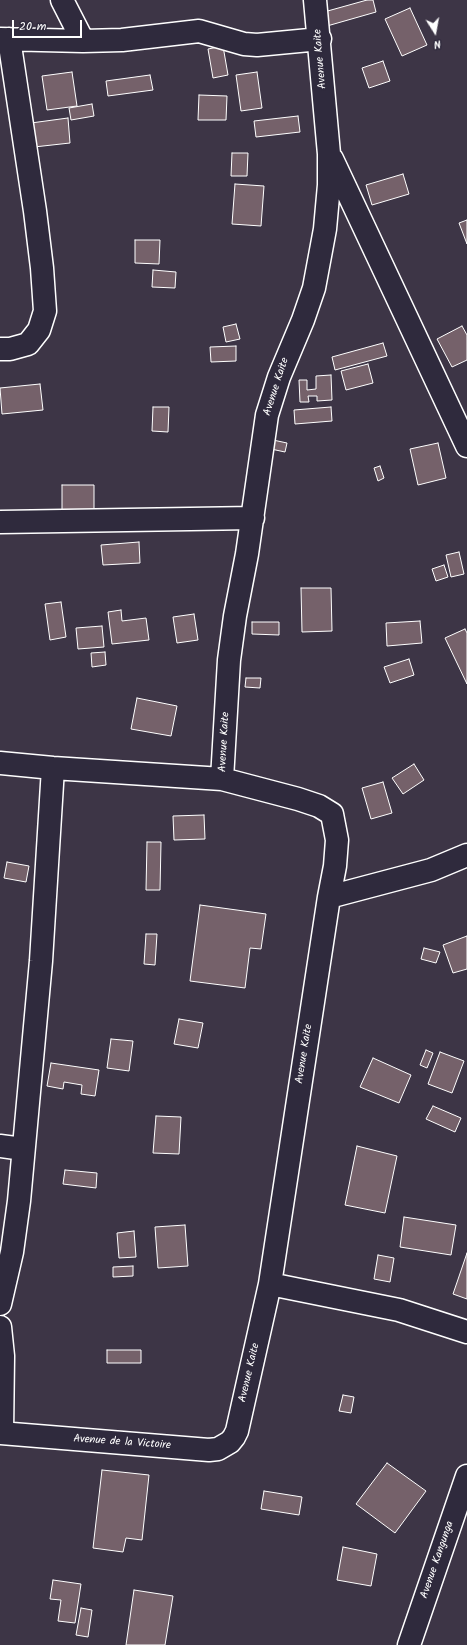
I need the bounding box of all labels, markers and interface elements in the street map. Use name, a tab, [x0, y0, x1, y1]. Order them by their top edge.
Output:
scale bar	[14, 12, 84, 38]
north arrow	[415, 12, 455, 52]
text: 20 m	[19, 17, 46, 36]
street label: Avenue Kaite	[312, 28, 330, 90]
text: N	[432, 34, 442, 53]
street label: Avenue Kaite	[261, 356, 293, 418]
street label: Avenue Kaite	[217, 712, 233, 772]
street label: Avenue Kaite	[294, 1023, 316, 1085]
street label: Avenue Kaite	[237, 1342, 263, 1404]
street label: Avenue de la Victoire	[73, 1433, 171, 1453]
street label: Avenue Kangunga	[419, 1520, 457, 1600]

